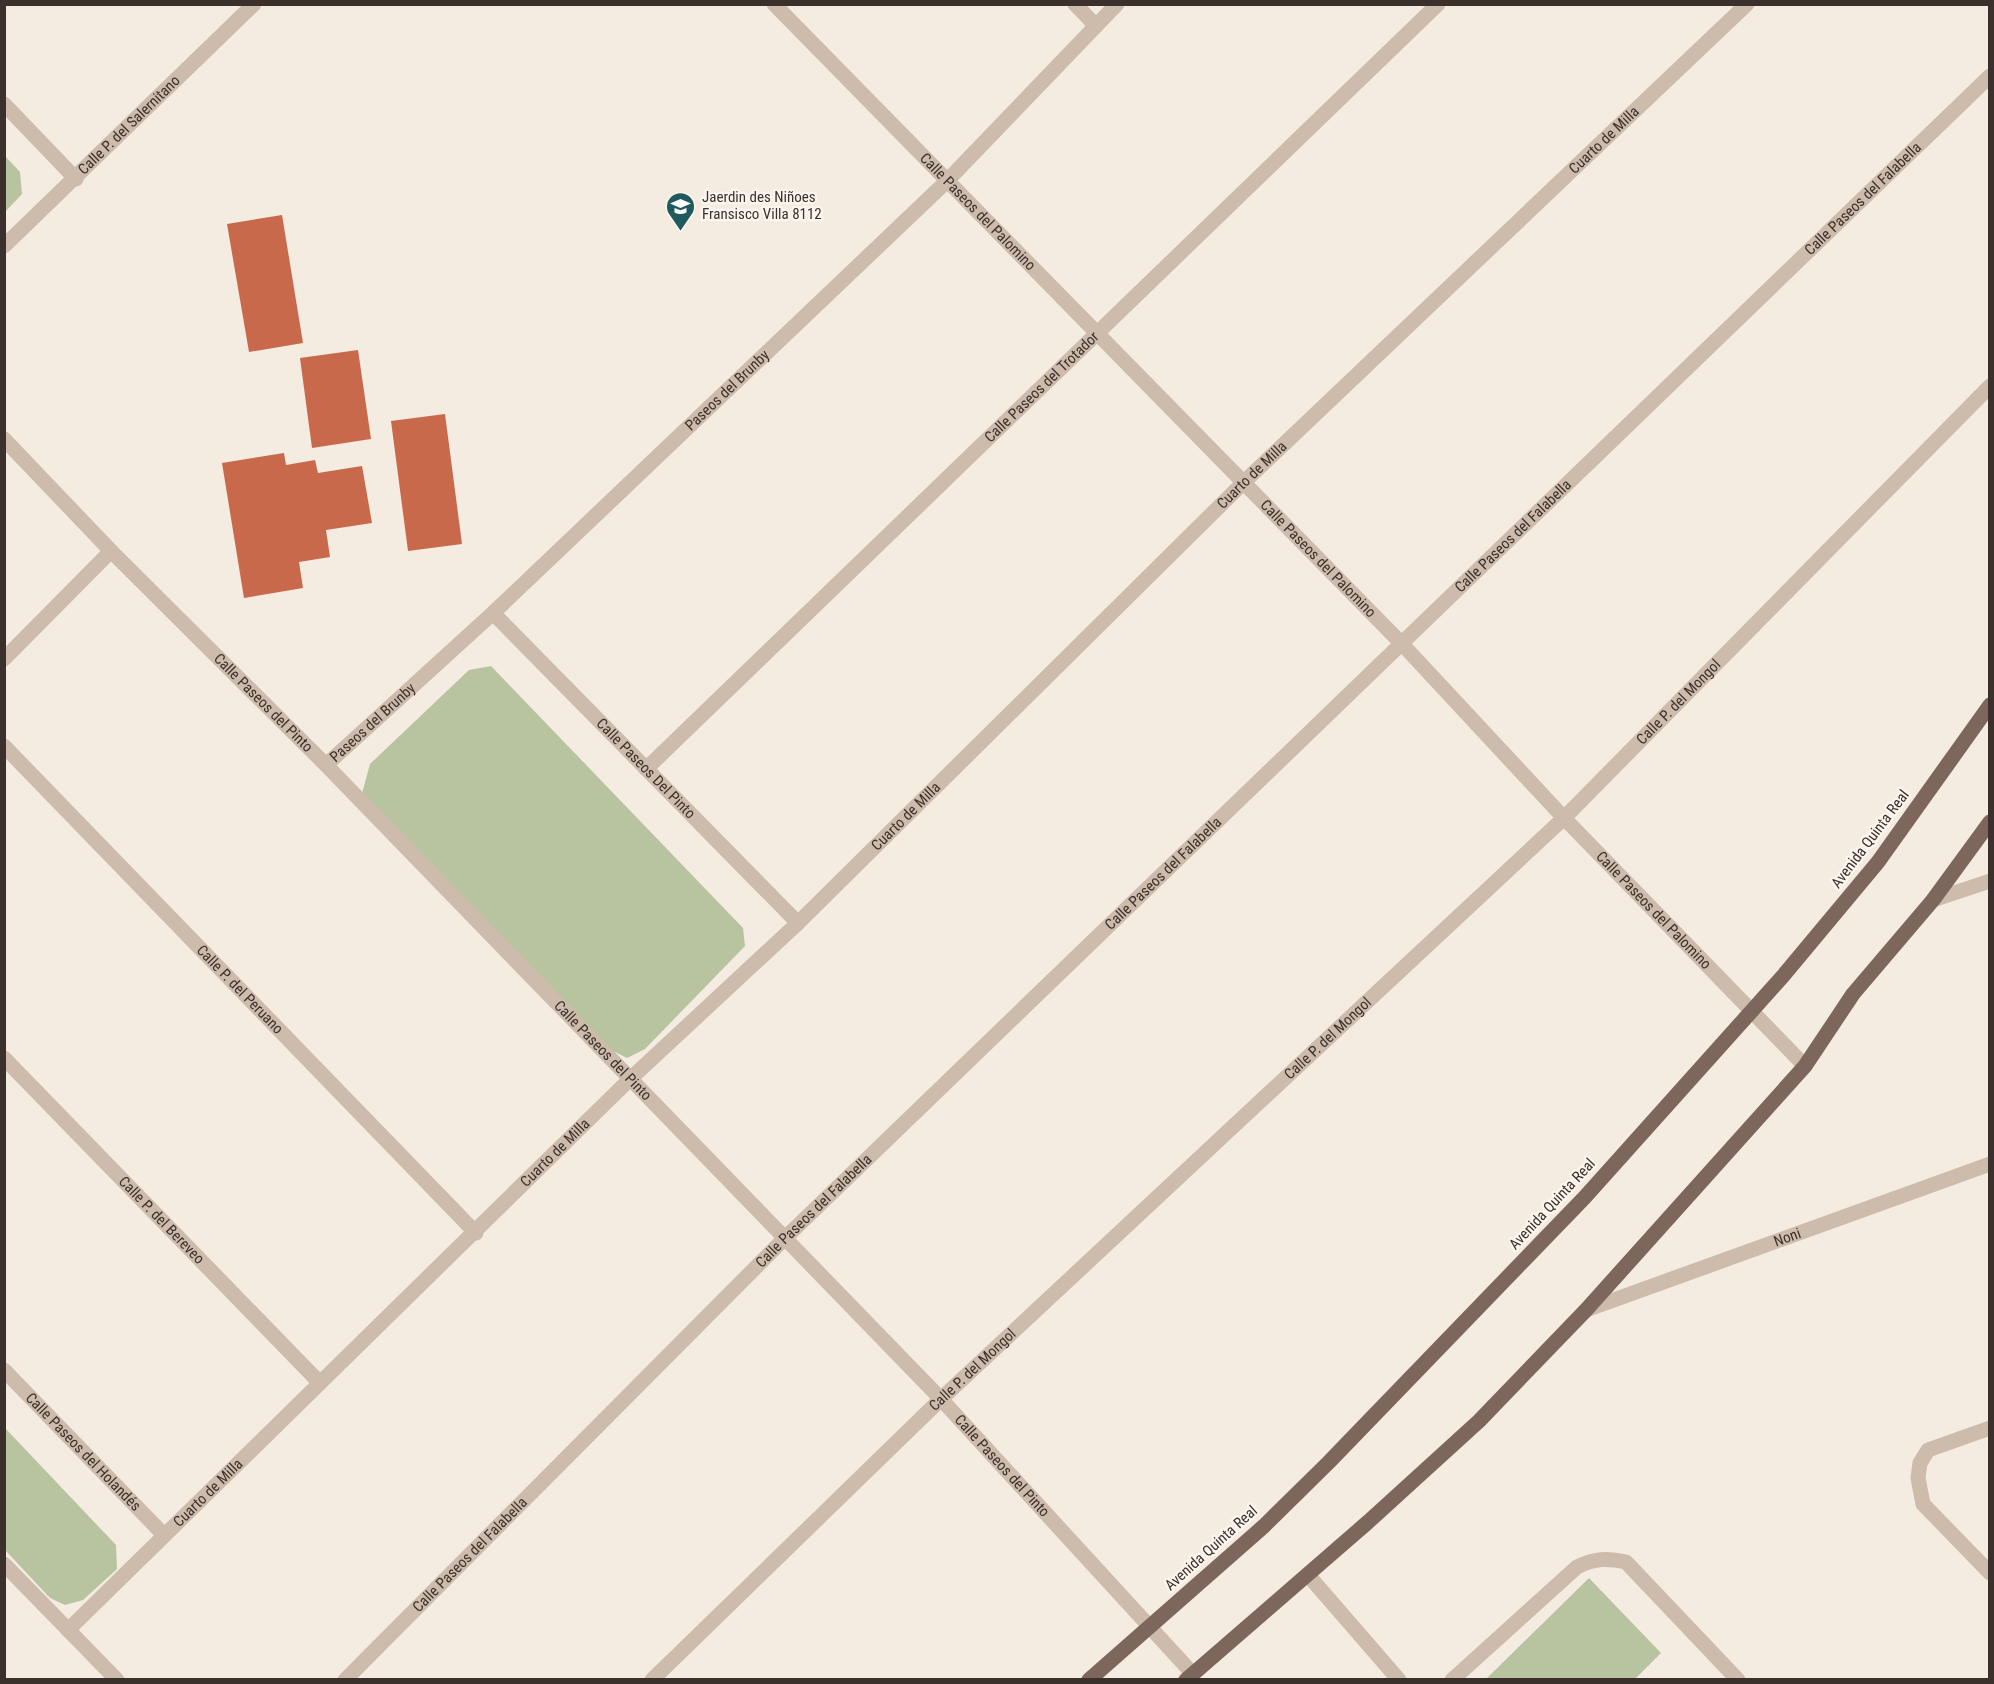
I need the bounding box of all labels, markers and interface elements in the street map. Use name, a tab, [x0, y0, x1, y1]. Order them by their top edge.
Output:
street label: Calle P. del Salernitano	[74, 72, 184, 178]
street label: Cuarto de Milla	[1565, 102, 1643, 178]
street label: Calle Paseos del Falabella	[1801, 138, 1925, 259]
street label: Calle Paseos del Palomino	[916, 149, 1039, 274]
place label: Jaerdin des Niñoes Fransisco Villa 8112	[702, 188, 822, 223]
school or university icon: Jaerdin des Niñoes Fransisco Villa 8112	[665, 190, 697, 232]
street label: Calle Paseos del Trotador	[981, 327, 1103, 446]
street label: Paseos del Brunby	[681, 346, 773, 434]
street label: Cuarto de Milla	[1213, 437, 1290, 513]
street label: Calle Paseos del Falabella	[1451, 476, 1575, 596]
street label: Calle Paseos del Palomino	[1257, 496, 1380, 621]
street label: Calle Paseos del Pinto	[210, 650, 317, 756]
street label: Calle P. del Mongol	[1633, 656, 1724, 748]
street label: Paseos del Brunby	[326, 679, 419, 766]
street label: Calle Paseos Del Pinto	[593, 714, 699, 822]
street label: Cuarto de Milla	[868, 778, 944, 854]
street label: Avenida Quinta Real	[1827, 786, 1913, 892]
street label: Calle Paseos del Falabella	[1101, 813, 1225, 934]
street label: Calle Paseos del Palomino	[1592, 847, 1715, 973]
street label: Calle P. del Peruano	[193, 941, 287, 1038]
street label: Calle P. del Mongol	[1281, 993, 1375, 1083]
street label: Calle Paseos del Pinto	[550, 997, 656, 1104]
street label: Cuarto de Milla	[517, 1115, 593, 1190]
street label: Calle Paseos del Falabella	[752, 1150, 875, 1271]
street label: Avenida Quinta Real	[1505, 1155, 1599, 1253]
street label: Calle P. del Bereveo	[115, 1172, 208, 1268]
street label: Noni	[1771, 1224, 1803, 1250]
street label: Calle P. del Mongol	[925, 1325, 1020, 1415]
street label: Calle Paseos del Holandés	[22, 1389, 145, 1515]
street label: Calle Paseos del Pinto	[951, 1411, 1054, 1521]
street label: Cuarto de Milla	[170, 1455, 246, 1531]
street label: Calle Paseos del Falabella	[409, 1493, 531, 1616]
street label: Avenida Quinta Real	[1161, 1502, 1261, 1594]

